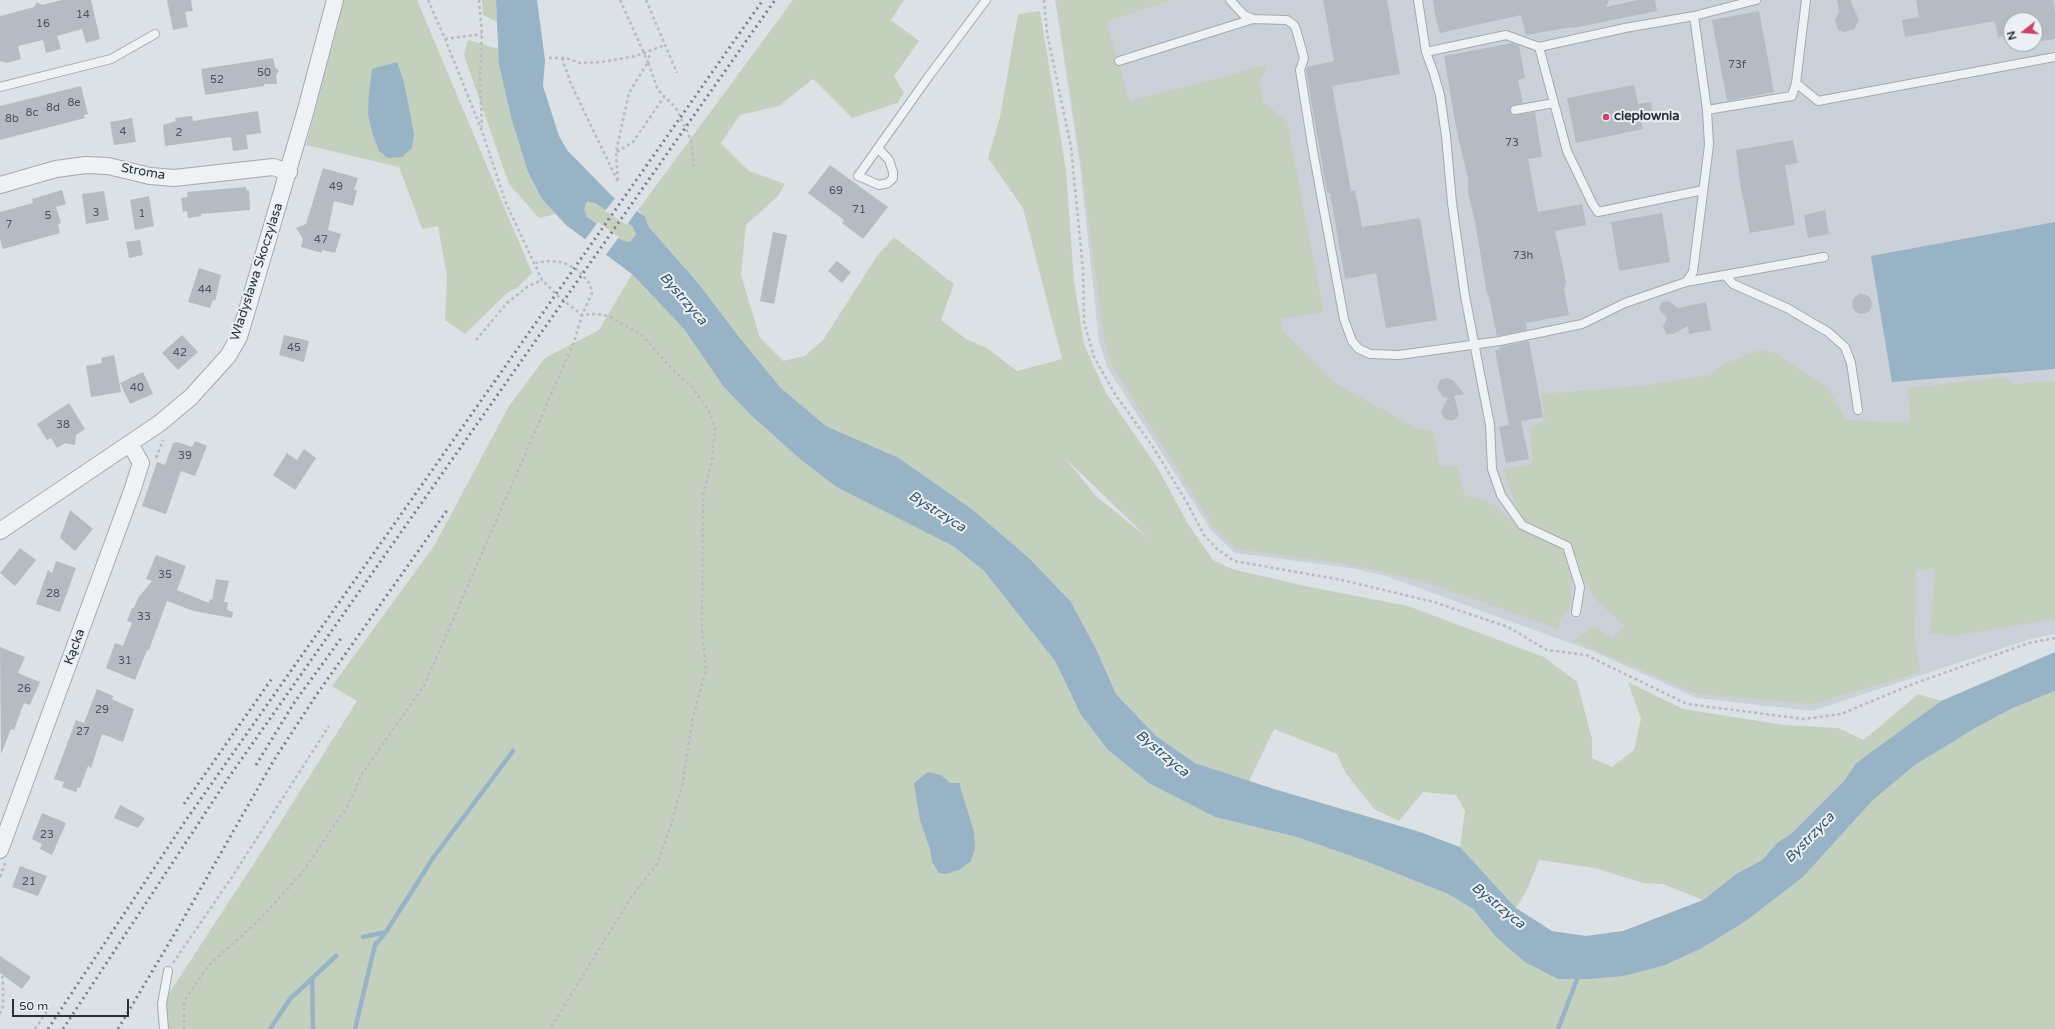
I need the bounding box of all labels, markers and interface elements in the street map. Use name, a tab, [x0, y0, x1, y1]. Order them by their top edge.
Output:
house number: 14	[76, 8, 90, 22]
north arrow	[2003, 12, 2043, 52]
house number: 16	[36, 17, 50, 31]
text: N	[2004, 29, 2020, 41]
house number: 73f	[1728, 58, 1746, 72]
house number: 50	[257, 66, 271, 80]
house number: 52	[210, 73, 224, 87]
house number: 8e	[67, 96, 81, 110]
house number: 8d	[46, 101, 60, 115]
house number: 8c	[26, 106, 38, 120]
place label: ciepłownia	[1614, 109, 1680, 125]
house number: 8b	[5, 112, 19, 126]
marker: ciepłownia	[1601, 112, 1611, 122]
house number: 4	[120, 125, 126, 139]
house number: 2	[176, 126, 182, 140]
house number: 73	[1505, 136, 1519, 150]
street label: Stroma	[120, 160, 166, 184]
house number: 49	[329, 180, 343, 194]
house number: 69	[829, 184, 843, 198]
street label: Władysława Skoczylasa	[227, 201, 287, 343]
house number: 71	[852, 203, 866, 217]
house number: 3	[93, 206, 99, 220]
house number: 1	[139, 207, 145, 221]
house number: 5	[45, 209, 51, 223]
house number: 7	[6, 218, 12, 232]
house number: 47	[314, 233, 328, 247]
house number: 73h	[1513, 249, 1533, 263]
water label: Bystrzyca	[656, 269, 710, 329]
house number: 44	[198, 283, 212, 297]
house number: 45	[287, 341, 301, 355]
house number: 42	[173, 346, 187, 360]
house number: 40	[130, 381, 144, 395]
house number: 38	[56, 418, 70, 432]
house number: 39	[178, 449, 192, 463]
water label: Bystrzyca	[905, 488, 969, 536]
house number: 35	[158, 568, 172, 582]
house number: 28	[46, 587, 60, 601]
house number: 33	[137, 610, 151, 624]
street label: Kącka	[61, 627, 89, 667]
house number: 31	[118, 654, 132, 668]
house number: 26	[17, 682, 31, 696]
house number: 29	[95, 703, 109, 717]
house number: 27	[76, 725, 90, 739]
water label: Bystrzyca	[1132, 727, 1192, 781]
water label: Bystrzyca	[1782, 809, 1838, 867]
house number: 23	[40, 828, 54, 842]
house number: 21	[22, 875, 36, 889]
water label: Bystrzyca	[1468, 879, 1528, 933]
scale bar	[14, 991, 131, 1017]
text: 50 m	[19, 999, 48, 1013]

